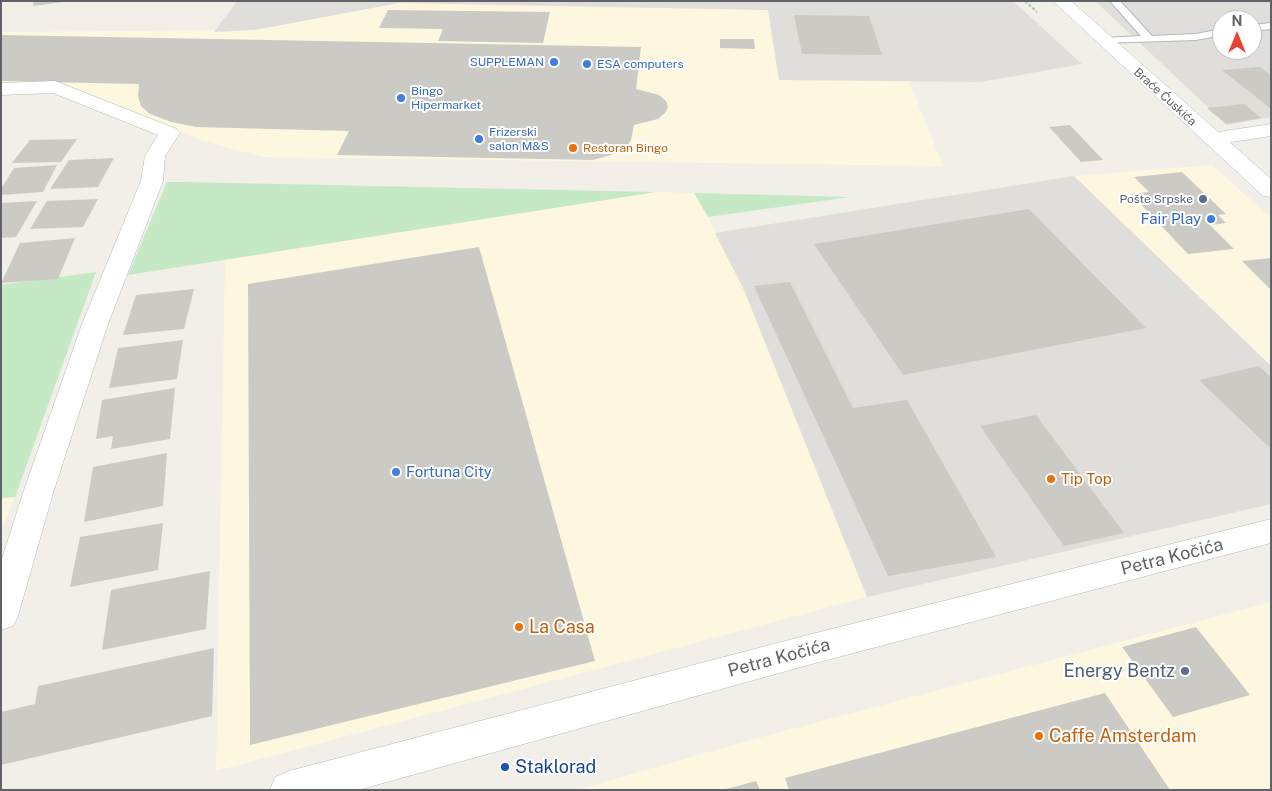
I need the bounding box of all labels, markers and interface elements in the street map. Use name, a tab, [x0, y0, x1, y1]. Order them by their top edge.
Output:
north arrow	[1212, 10, 1262, 60]
text: N	[1232, 13, 1242, 29]
place label: SUPPLEMAN	[470, 55, 544, 69]
marker: SUPPLEMAN	[548, 56, 560, 68]
place label: ESA computers	[597, 57, 684, 71]
marker: ESA computers	[581, 58, 593, 70]
street label: Braće Ćuskića	[1131, 65, 1199, 129]
place label: Bingo Hipermarket	[411, 84, 481, 112]
marker: Bingo Hipermarket	[395, 92, 407, 104]
place label: Frizerski salon M&S	[489, 125, 549, 153]
marker: Frizerski salon M&S	[473, 133, 485, 145]
place label: Restoran Bingo	[583, 141, 668, 155]
marker: Restoran Bingo	[567, 142, 579, 154]
place label: Pošte Srpske	[1119, 192, 1193, 206]
marker: Pošte Srpske	[1197, 193, 1209, 205]
place label: Fair Play	[1141, 210, 1201, 228]
marker: Fair Play	[1205, 213, 1217, 225]
place label: Fortuna City	[406, 463, 492, 481]
marker: Fortuna City	[390, 466, 402, 478]
place label: Tip Top	[1061, 470, 1112, 488]
marker: Tip Top	[1045, 473, 1057, 485]
street label: Petra Kočića	[1118, 534, 1226, 580]
place label: La Casa	[529, 616, 595, 638]
marker: La Casa	[513, 621, 525, 633]
street label: Petra Kočića	[726, 634, 832, 682]
place label: Energy Bentz	[1064, 660, 1175, 682]
marker: Energy Bentz	[1179, 665, 1191, 677]
place label: Caffe Amsterdam	[1049, 725, 1196, 747]
marker: Caffe Amsterdam	[1033, 730, 1045, 742]
place label: Staklorad	[515, 756, 596, 778]
marker: Staklorad	[499, 761, 511, 773]

